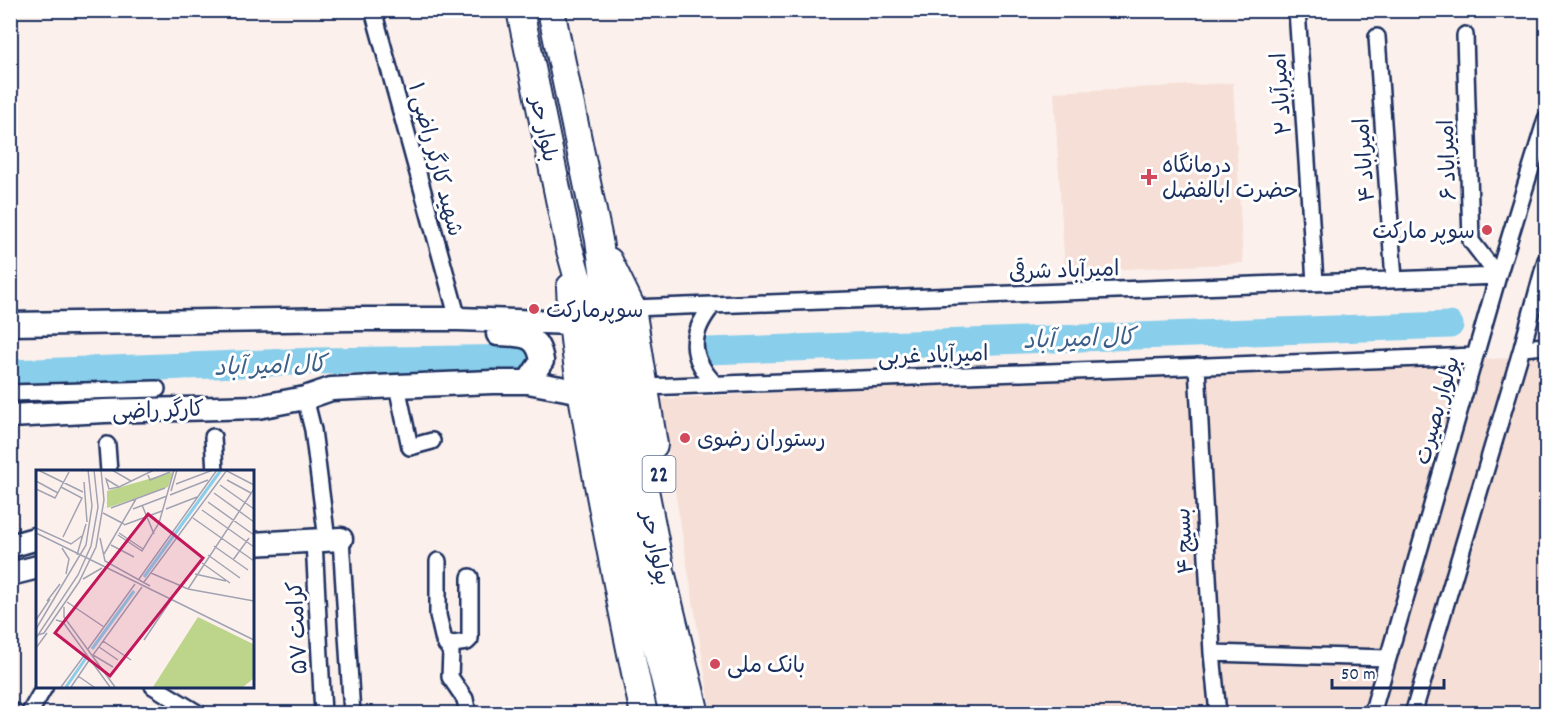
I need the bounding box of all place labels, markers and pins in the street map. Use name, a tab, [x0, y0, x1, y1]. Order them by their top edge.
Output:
place label: درمانگاه حضرت ابالفضل	[1162, 152, 1299, 208]
marker: درمانگاه حضرت ابالفضل	[1140, 168, 1158, 186]
place label: سوپر مارکت	[1372, 218, 1475, 249]
marker: سوپر مارکت	[1480, 223, 1494, 237]
place label: سوپرمارکت	[546, 297, 644, 328]
marker: سوپرمارکت	[527, 302, 541, 316]
place label: رستوران رضوی	[697, 426, 826, 457]
marker: رستوران رضوی	[678, 431, 692, 445]
place label: بانک ملی	[727, 652, 805, 683]
marker: بانک ملی	[708, 657, 722, 671]

